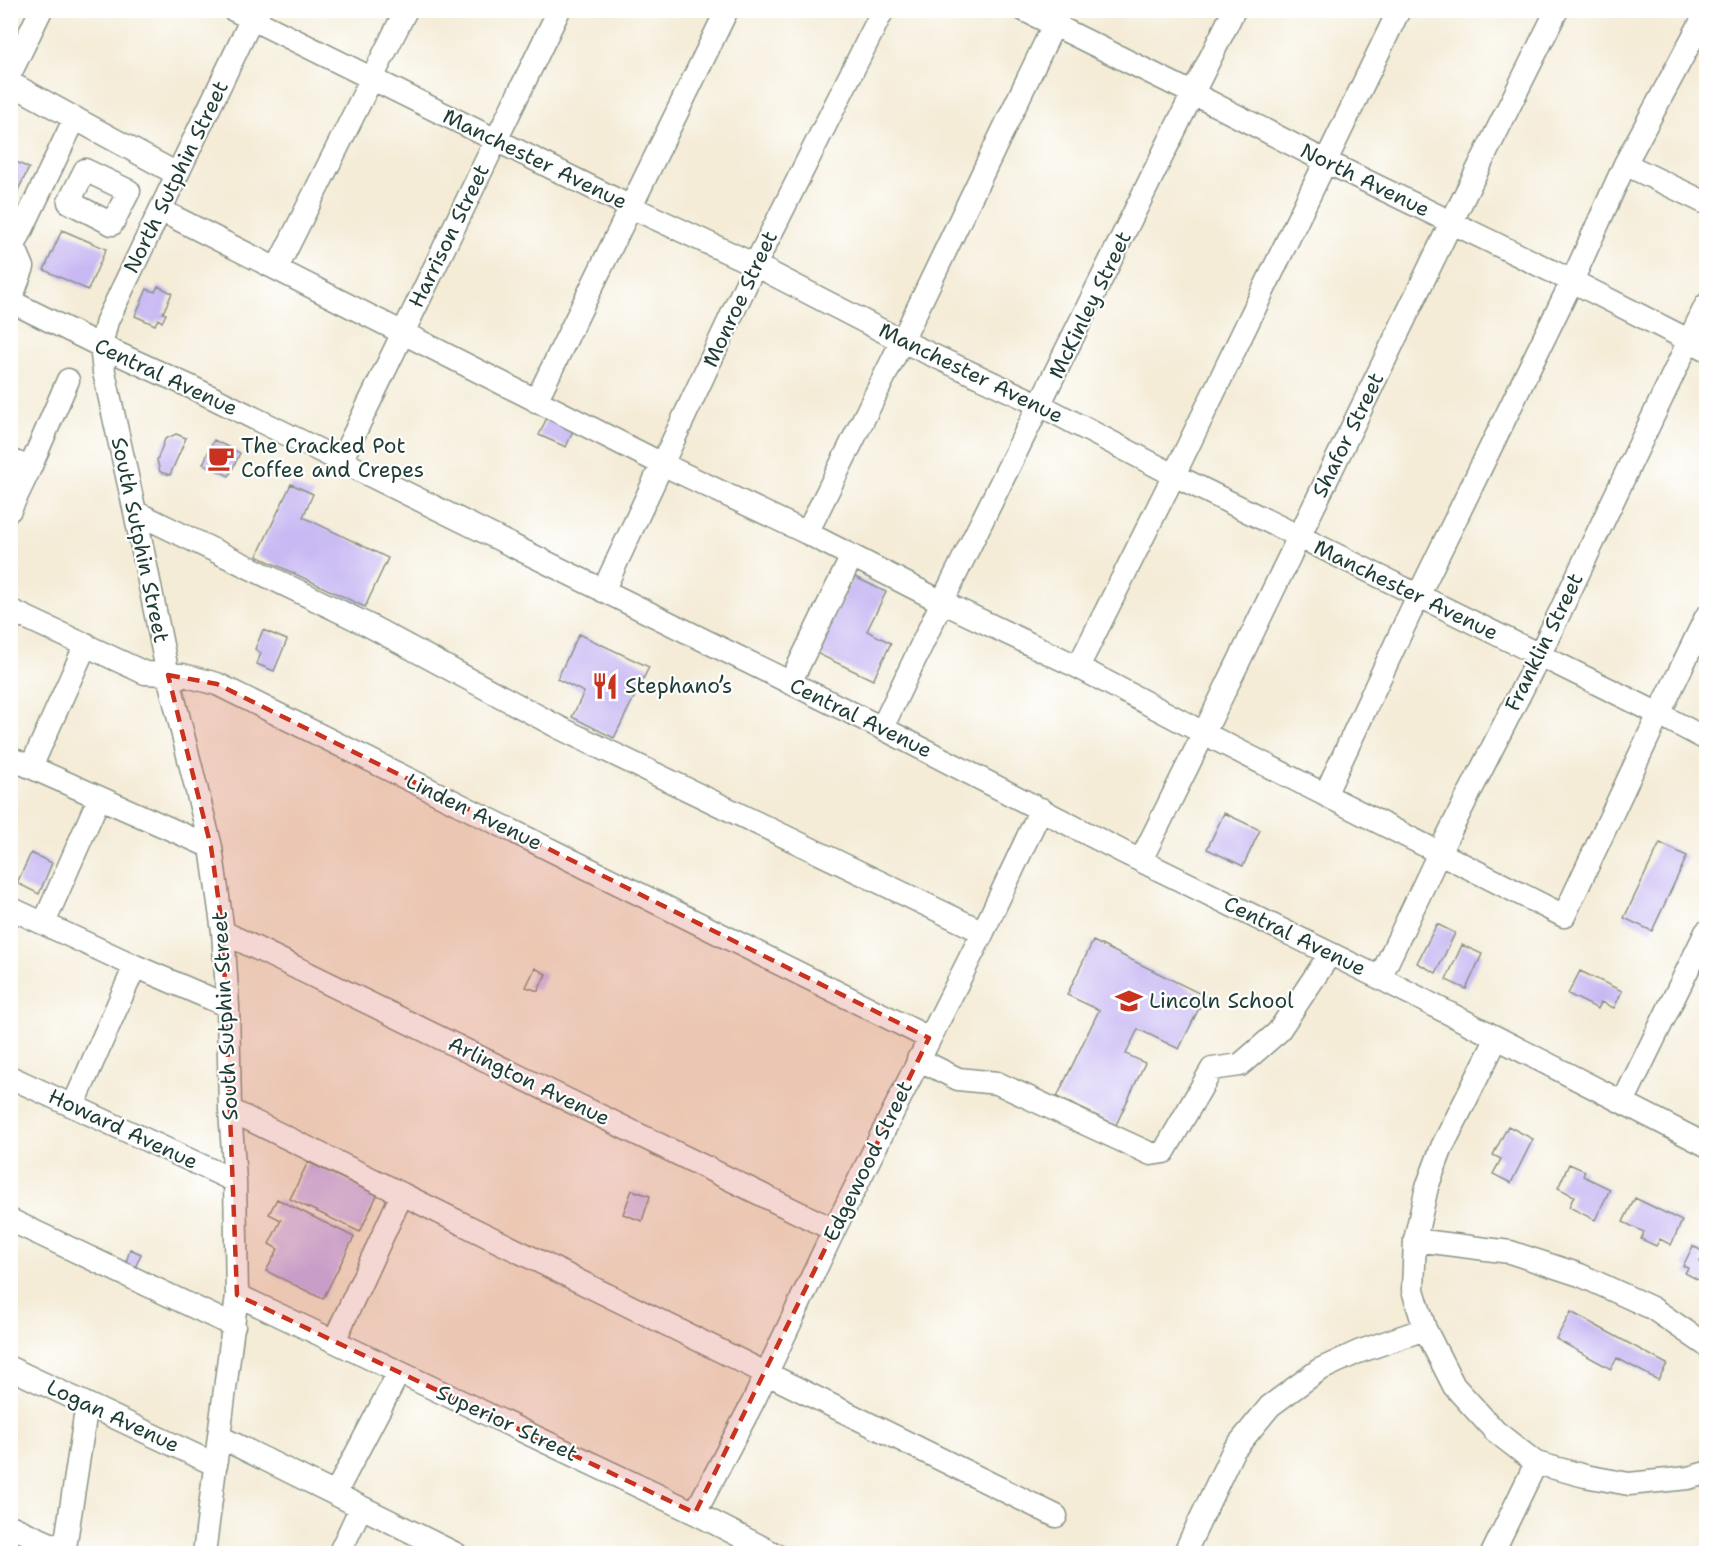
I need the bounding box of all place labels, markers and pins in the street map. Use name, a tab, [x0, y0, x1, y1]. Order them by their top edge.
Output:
place label: The Cracked Pot Coffee and Crepes	[241, 432, 424, 484]
cafe icon: The Cracked Pot Coffee and Crepes	[206, 443, 236, 473]
restaurant icon: Stephano’s	[590, 671, 620, 701]
place label: Stephano’s	[625, 672, 732, 700]
school or university icon: Lincoln School	[1114, 986, 1144, 1016]
place label: Lincoln School	[1149, 987, 1294, 1015]

